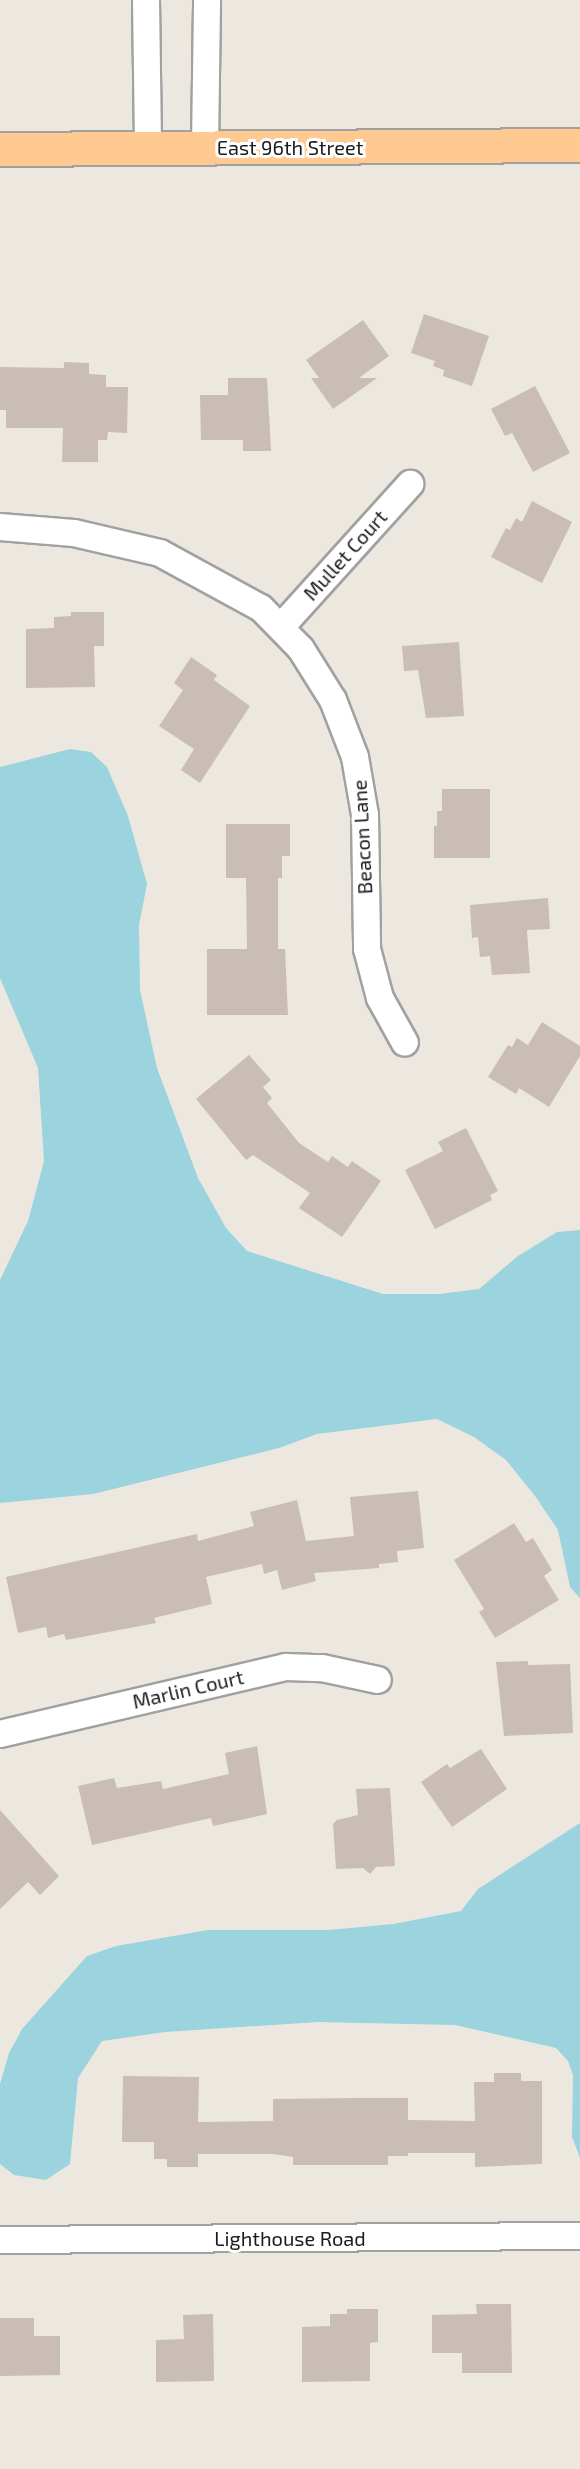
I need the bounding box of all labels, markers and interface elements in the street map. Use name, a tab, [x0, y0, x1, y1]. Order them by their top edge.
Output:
street label: East 96th Street	[217, 135, 363, 159]
street label: Mullet Court	[298, 505, 392, 605]
street label: Beacon Lane	[347, 779, 377, 895]
street label: Marlin Court	[130, 1665, 246, 1713]
street label: Lighthouse Road	[214, 2226, 366, 2250]

